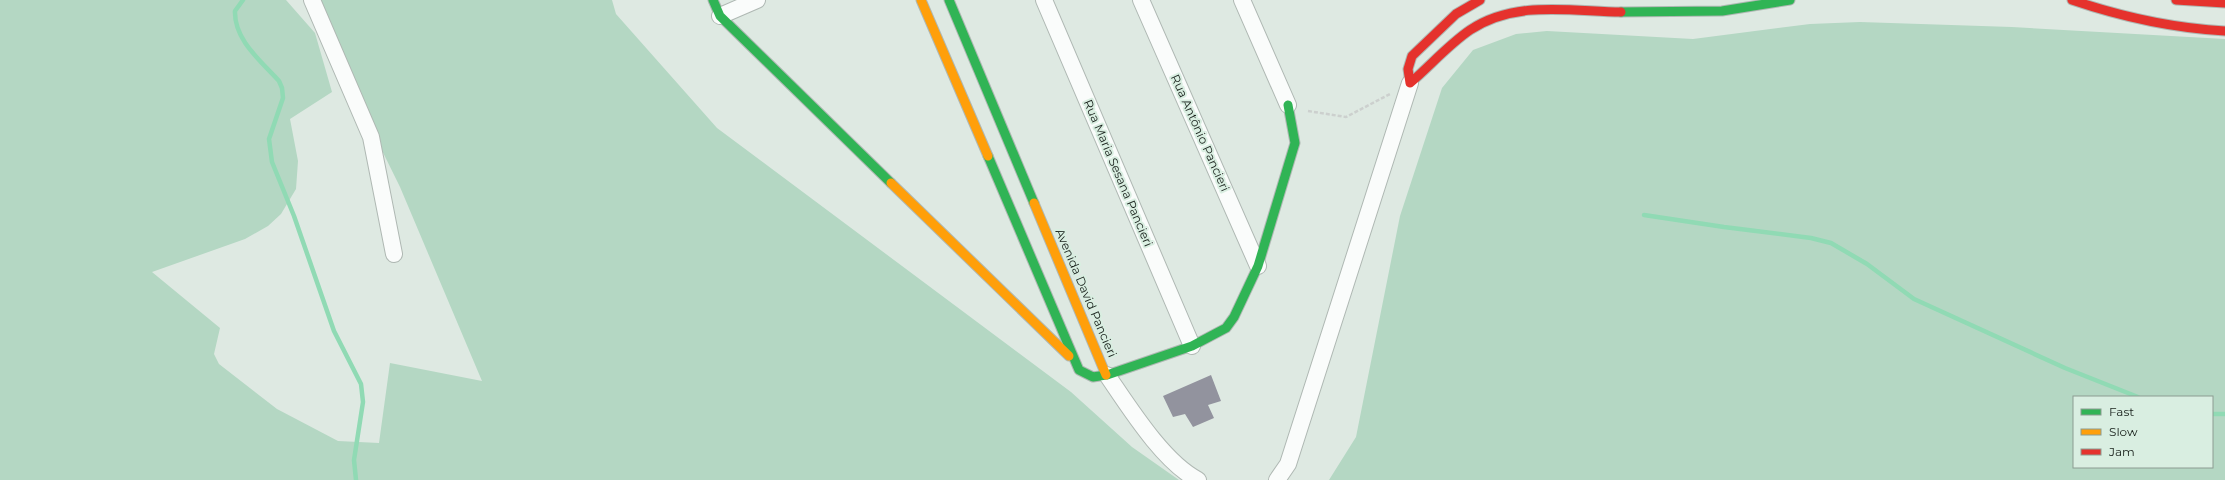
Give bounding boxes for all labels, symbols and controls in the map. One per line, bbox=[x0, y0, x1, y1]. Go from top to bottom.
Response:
street label: Rua Antônio Pancieri bbox=[1168, 72, 1233, 194]
street label: Rua Maria Sesana Pancieri bbox=[1081, 97, 1156, 249]
street label: Avenida David Pancieri bbox=[1053, 226, 1120, 359]
legend bbox=[2073, 396, 2213, 468]
text: Fast bbox=[2109, 404, 2134, 419]
text: Slow bbox=[2109, 424, 2138, 439]
text: Jam bbox=[2108, 444, 2135, 459]

